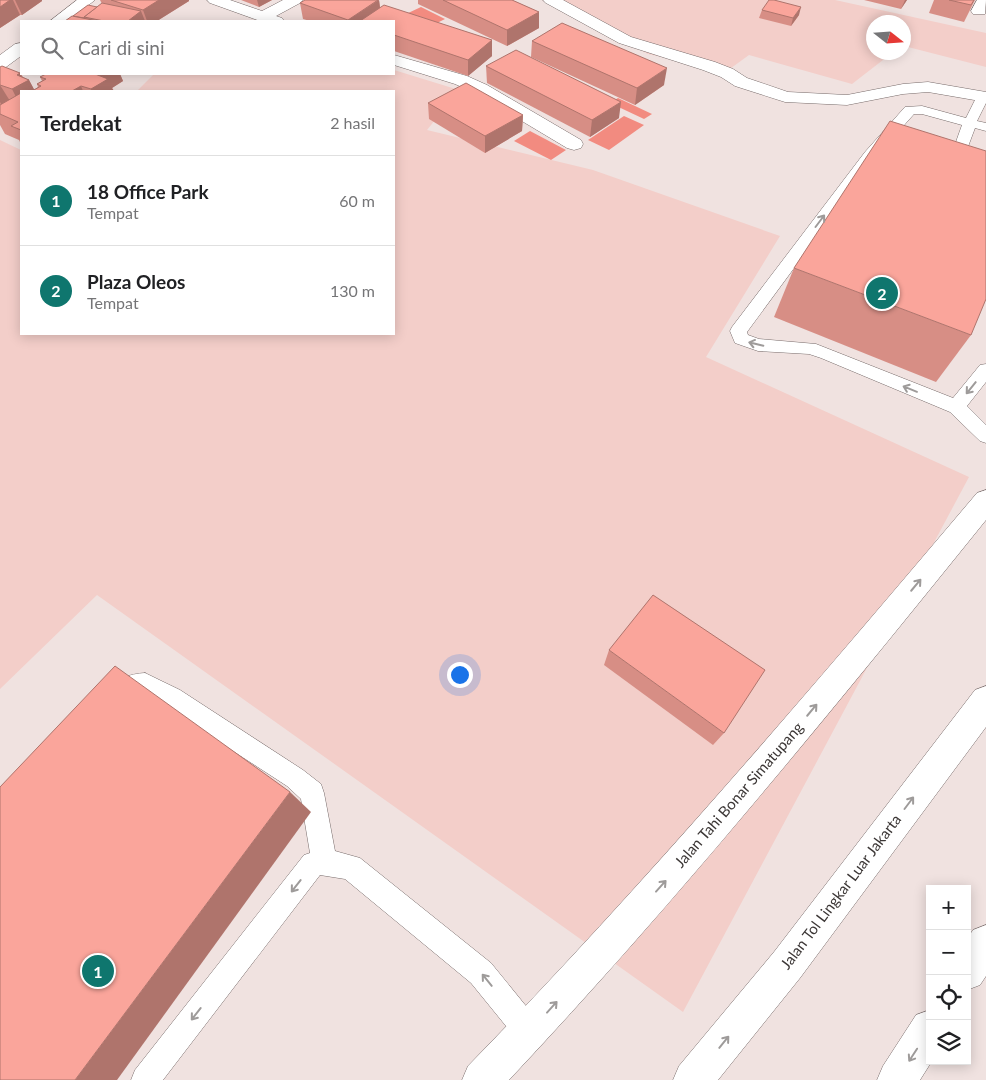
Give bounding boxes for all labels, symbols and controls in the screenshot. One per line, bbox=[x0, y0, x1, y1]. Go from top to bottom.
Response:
north arrow bbox=[866, 15, 911, 60]
search box bbox=[20, 20, 395, 75]
icon: search bbox=[38, 34, 66, 62]
text: Cari di sini bbox=[78, 36, 165, 59]
text: Terdekat bbox=[40, 110, 122, 135]
text: 2 hasil bbox=[330, 113, 375, 132]
text: 18 Office Park bbox=[87, 180, 209, 203]
text: 1 bbox=[51, 191, 61, 210]
text: 60 m bbox=[339, 191, 375, 210]
text: Tempat bbox=[87, 203, 139, 222]
one-way arrow bbox=[815, 214, 825, 228]
text: Plaza Oleos bbox=[87, 270, 185, 293]
pin: 2 bbox=[866, 274, 898, 312]
text: 2 bbox=[51, 281, 61, 300]
text: 130 m bbox=[330, 281, 375, 300]
text: Tempat bbox=[87, 293, 139, 312]
one-way arrow bbox=[748, 339, 764, 348]
one-way arrow bbox=[965, 381, 976, 394]
one-way arrow bbox=[903, 383, 918, 393]
one-way arrow bbox=[911, 579, 922, 592]
your location bbox=[447, 662, 473, 688]
one-way arrow bbox=[806, 704, 817, 717]
street label: Jalan Tahi Bonar Simatupang bbox=[670, 718, 806, 871]
one-way arrow bbox=[904, 796, 914, 810]
street label: Jalan Tol Lingkar Luar Jakarta bbox=[776, 810, 904, 972]
one-way arrow bbox=[291, 879, 301, 893]
one-way arrow bbox=[655, 880, 666, 893]
map controls bbox=[926, 885, 971, 1065]
button: + bbox=[926, 885, 971, 930]
button: − bbox=[926, 930, 971, 975]
pin: 1 bbox=[82, 952, 114, 990]
one-way arrow bbox=[482, 974, 493, 987]
button: locate bbox=[926, 975, 971, 1020]
one-way arrow bbox=[546, 1000, 557, 1013]
one-way arrow bbox=[191, 1007, 201, 1021]
button: layers bbox=[926, 1020, 971, 1065]
one-way arrow bbox=[718, 1036, 729, 1049]
one-way arrow bbox=[908, 1047, 918, 1061]

